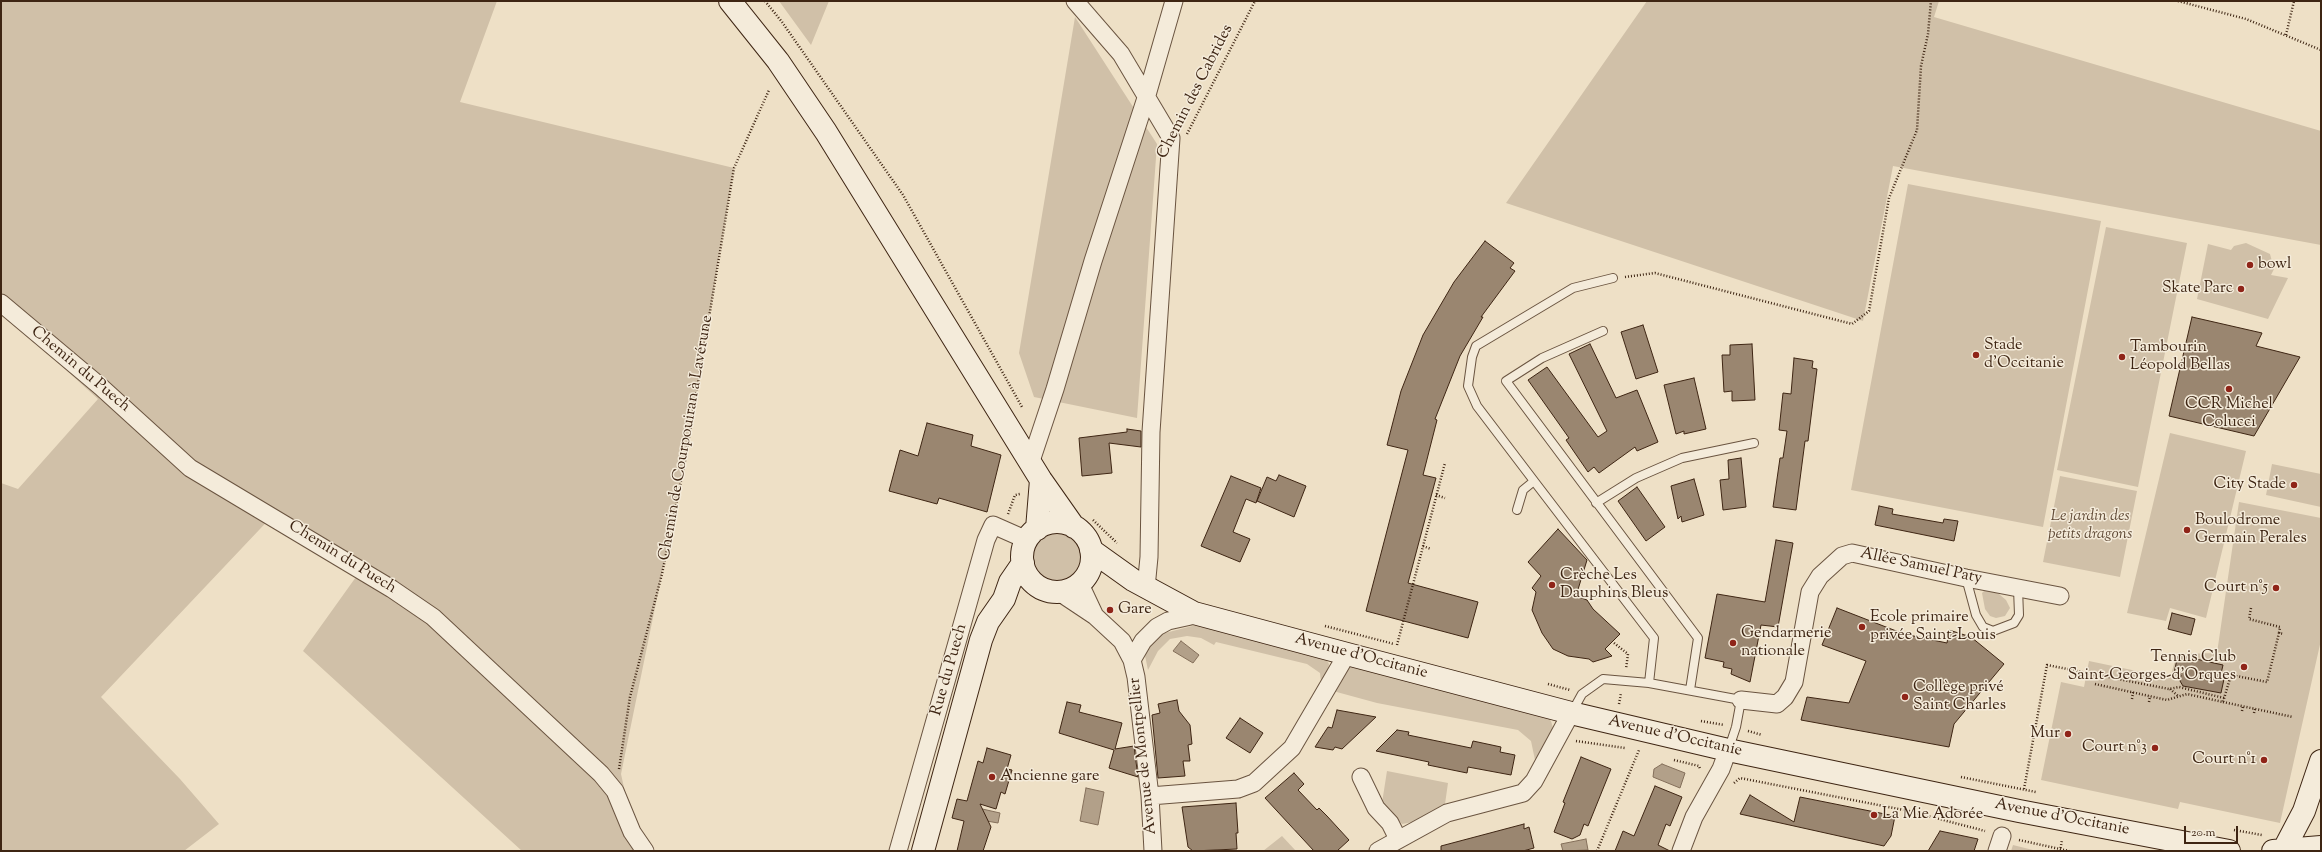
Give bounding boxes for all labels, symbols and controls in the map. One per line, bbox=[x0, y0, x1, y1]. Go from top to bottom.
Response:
street label: Chemin des Cabrides bbox=[1154, 22, 1238, 162]
place label: bowl bbox=[2258, 255, 2291, 275]
marker: bowl bbox=[2245, 260, 2255, 270]
place label: Skate Parc bbox=[2162, 279, 2233, 299]
marker: Skate Parc bbox=[2236, 284, 2246, 294]
street label: Chemin de Courpouiran à Lavérune bbox=[656, 314, 718, 562]
street label: Chemin du Puech bbox=[26, 323, 134, 417]
place label: Stade d'Occitanie bbox=[1984, 336, 2064, 374]
place label: Tambourin Léopold Bellas bbox=[2130, 338, 2230, 376]
marker: Stade d'Occitanie bbox=[1971, 350, 1981, 360]
marker: Tambourin Léopold Bellas bbox=[2117, 352, 2127, 362]
marker: CCR Michel Colucci bbox=[2224, 384, 2234, 394]
place label: CCR Michel Colucci bbox=[2185, 395, 2273, 433]
place label: City Stade bbox=[2214, 475, 2286, 495]
marker: City Stade bbox=[2289, 480, 2299, 490]
park label: Le jardin des petits dragons bbox=[2048, 507, 2132, 545]
place label: Boulodrome Germain Perales bbox=[2195, 511, 2307, 549]
street label: Chemin du Puech bbox=[284, 517, 400, 599]
marker: Boulodrome Germain Perales bbox=[2182, 525, 2192, 535]
street label: Allée Samuel Paty bbox=[1858, 545, 1984, 589]
place label: Crèche Les Dauphins Bleus bbox=[1560, 566, 1668, 604]
place label: Court n°5 bbox=[2204, 578, 2268, 598]
marker: Crèche Les Dauphins Bleus bbox=[1547, 580, 1557, 590]
marker: Court n°5 bbox=[2271, 583, 2281, 593]
place label: Gare bbox=[1118, 600, 1152, 620]
marker: Gare bbox=[1105, 605, 1115, 615]
place label: Ecole primaire privée Saint-Louis bbox=[1870, 608, 1996, 646]
street label: Rue du Puech bbox=[928, 622, 972, 718]
marker: Ecole primaire privée Saint-Louis bbox=[1857, 622, 1867, 632]
place label: Gendarmerie nationale bbox=[1741, 624, 1831, 662]
street label: Avenue d'Occitanie bbox=[1292, 630, 1430, 684]
marker: Gendarmerie nationale bbox=[1728, 638, 1738, 648]
place label: Tennis Club Saint-Georges-d'Orques bbox=[2068, 648, 2236, 686]
marker: Tennis Club Saint-Georges-d'Orques bbox=[2239, 662, 2249, 672]
street label: Avenue de Montpellier bbox=[1126, 677, 1162, 835]
place label: Collège privé Saint Charles bbox=[1913, 678, 2006, 716]
marker: Collège privé Saint Charles bbox=[1900, 692, 1910, 702]
street label: Avenue d'Occitanie bbox=[1606, 712, 1744, 762]
place label: Mur bbox=[2030, 724, 2060, 744]
marker: Mur bbox=[2063, 729, 2073, 739]
place label: Court n°3 bbox=[2082, 738, 2147, 758]
marker: Court n°3 bbox=[2150, 743, 2160, 753]
place label: Court n°1 bbox=[2192, 750, 2256, 770]
marker: Court n°1 bbox=[2259, 755, 2269, 765]
place label: Ancienne gare bbox=[1000, 767, 1099, 787]
marker: Ancienne gare bbox=[987, 772, 997, 782]
street label: Avenue d'Occitanie bbox=[1993, 796, 2131, 840]
place label: La Mie Adorée bbox=[1882, 805, 1983, 825]
marker: La Mie Adorée bbox=[1869, 810, 1879, 820]
scale bar bbox=[2186, 818, 2240, 844]
text: 20 m bbox=[2191, 824, 2215, 842]

